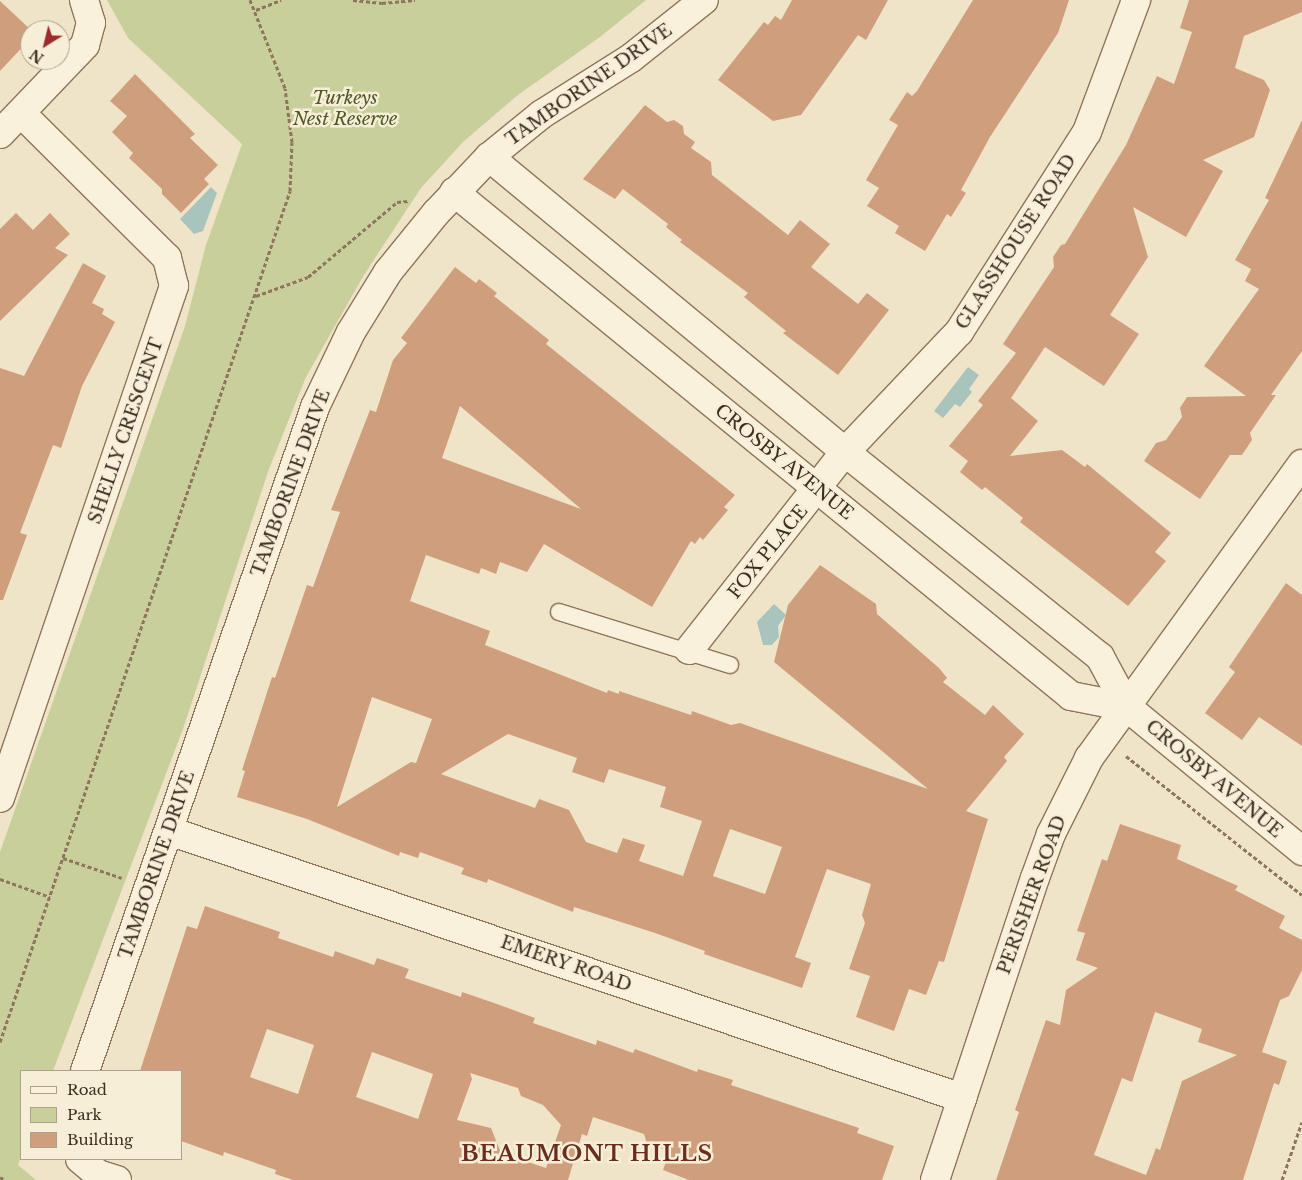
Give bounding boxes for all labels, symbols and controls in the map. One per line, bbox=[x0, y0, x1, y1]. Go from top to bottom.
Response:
street label: TAMBORINE DRIVE bbox=[502, 19, 676, 151]
north arrow bbox=[20, 20, 70, 70]
text: N bbox=[26, 45, 47, 67]
park label: Turkeys Nest Reserve bbox=[293, 88, 397, 130]
street label: GLASSHOUSE ROAD bbox=[951, 150, 1081, 334]
street label: SHELLY CRESCENT bbox=[84, 335, 168, 527]
street label: TAMBORINE DRIVE bbox=[247, 386, 335, 580]
street label: CROSBY AVENUE bbox=[710, 399, 858, 525]
street label: FOX PLACE bbox=[723, 501, 813, 603]
street label: CROSBY AVENUE bbox=[1141, 715, 1287, 843]
street label: TAMBORINE DRIVE bbox=[115, 768, 199, 962]
street label: PERISHER ROAD bbox=[993, 812, 1071, 978]
street label: EMERY ROAD bbox=[497, 931, 635, 997]
legend bbox=[20, 1070, 182, 1160]
text: Road bbox=[67, 1080, 107, 1099]
text: Park bbox=[67, 1105, 102, 1124]
text: Building bbox=[67, 1130, 133, 1149]
district label: BEAUMONT HILLS bbox=[459, 1141, 715, 1167]

